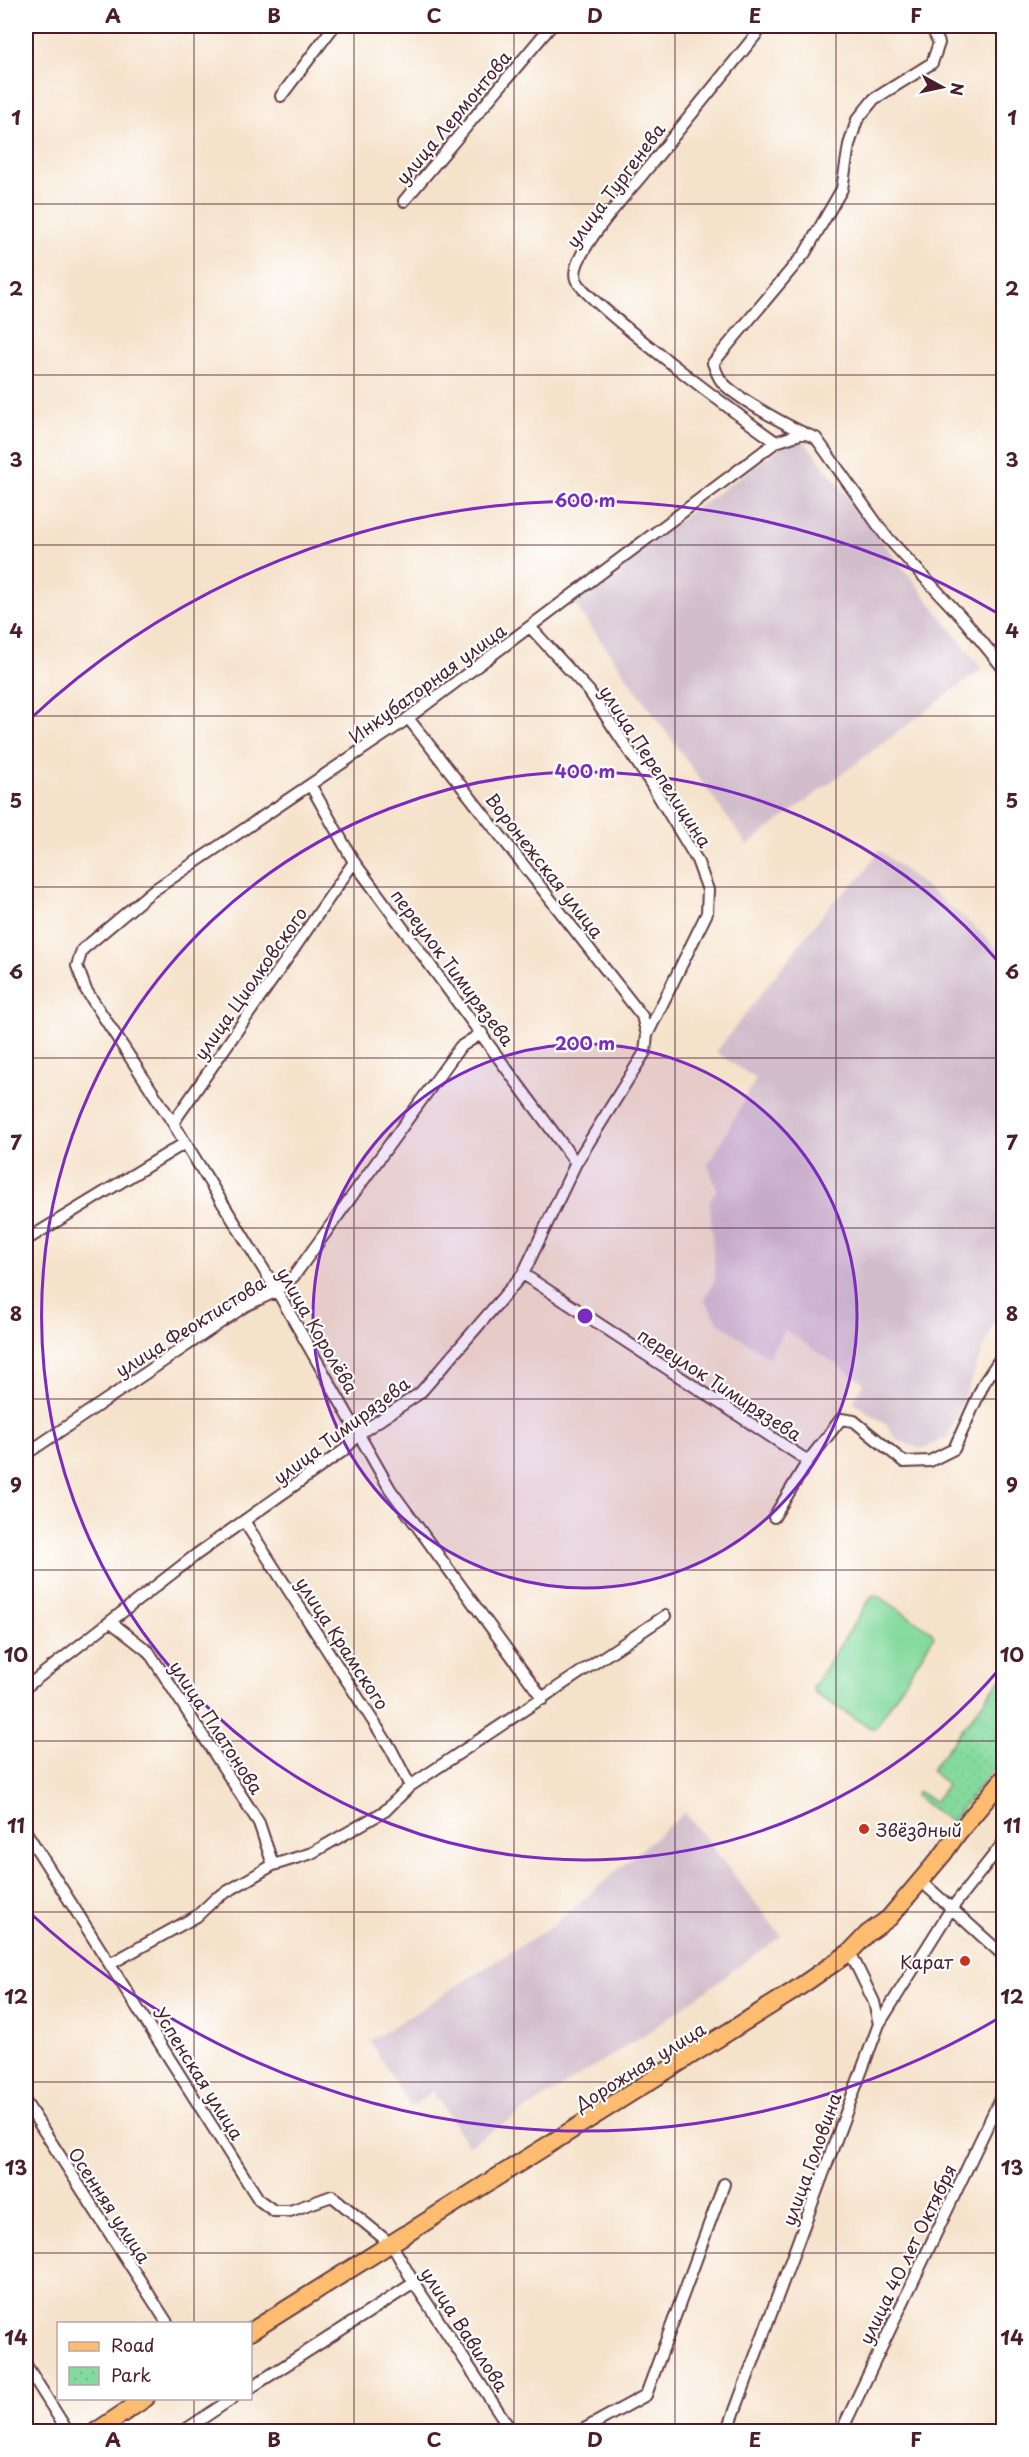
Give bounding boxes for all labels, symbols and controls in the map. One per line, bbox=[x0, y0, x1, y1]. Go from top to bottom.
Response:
text: A bbox=[105, 0, 121, 30]
text: B bbox=[267, 0, 281, 30]
text: C bbox=[426, 0, 442, 30]
text: D bbox=[587, 0, 603, 30]
text: E bbox=[749, 0, 761, 30]
text: F bbox=[910, 0, 922, 30]
street label: улица Лермонтова bbox=[389, 44, 518, 190]
north arrow bbox=[912, 57, 972, 117]
text: N bbox=[945, 81, 971, 97]
text: 1 bbox=[11, 102, 21, 132]
text: 1 bbox=[1007, 102, 1017, 132]
street label: улица Тургенева bbox=[559, 116, 671, 253]
text: 2 bbox=[9, 273, 23, 303]
text: 2 bbox=[1005, 273, 1019, 303]
text: 3 bbox=[9, 444, 23, 474]
text: 3 bbox=[1005, 444, 1019, 474]
text: 600 m bbox=[554, 486, 616, 513]
text: 4 bbox=[9, 615, 23, 645]
text: 4 bbox=[1005, 615, 1019, 645]
street label: Инкубаторная улица bbox=[343, 616, 512, 749]
street label: улица Перепелицина bbox=[593, 680, 719, 853]
text: 400 m bbox=[555, 757, 615, 784]
text: 5 bbox=[10, 785, 22, 815]
text: 5 bbox=[1006, 785, 1018, 815]
street label: Воронежская улица bbox=[479, 786, 611, 944]
street label: переулок Тимирязева bbox=[385, 883, 522, 1052]
street label: улица Циолковского bbox=[187, 901, 313, 1065]
text: 6 bbox=[9, 956, 23, 986]
text: 6 bbox=[1005, 956, 1019, 986]
text: 200 m bbox=[555, 1029, 615, 1056]
text: 7 bbox=[10, 1127, 22, 1157]
text: 7 bbox=[1006, 1127, 1018, 1157]
street label: улица Королёва bbox=[271, 1262, 366, 1399]
street label: улица Феоктистова bbox=[110, 1268, 271, 1383]
text: 8 bbox=[10, 1298, 22, 1328]
text: 8 bbox=[1006, 1298, 1018, 1328]
centre of rings bbox=[575, 1306, 595, 1326]
street label: переулок Тимирязева bbox=[633, 1321, 808, 1448]
street label: улица Тимирязева bbox=[267, 1369, 416, 1490]
text: 9 bbox=[10, 1469, 22, 1499]
text: 9 bbox=[1006, 1469, 1018, 1499]
street label: улица Крамского bbox=[290, 1571, 396, 1715]
text: 10 bbox=[4, 1639, 28, 1669]
text: 10 bbox=[1000, 1639, 1024, 1669]
street label: улица Платонова bbox=[164, 1655, 271, 1800]
text: 11 bbox=[7, 1810, 25, 1840]
text: 11 bbox=[1003, 1810, 1021, 1840]
place label: Звёздный bbox=[876, 1816, 962, 1843]
marker: Звёздный bbox=[857, 1822, 871, 1836]
place label: Карат bbox=[900, 1948, 954, 1975]
marker: Карат bbox=[958, 1954, 972, 1968]
text: 12 bbox=[4, 1981, 28, 2011]
text: 12 bbox=[1000, 1981, 1024, 2011]
street label: Успенская улица bbox=[147, 2001, 251, 2145]
street label: Дорожная улица bbox=[569, 2015, 711, 2118]
street label: улица Головина bbox=[774, 2088, 848, 2229]
street label: Осенняя улица bbox=[62, 2142, 158, 2269]
text: 13 bbox=[5, 2152, 27, 2182]
text: 13 bbox=[1001, 2152, 1023, 2182]
street label: улица 40 лет Октября bbox=[852, 2159, 962, 2349]
street label: улица Вавилова bbox=[414, 2261, 516, 2397]
text: 14 bbox=[4, 2322, 28, 2352]
legend bbox=[57, 2322, 252, 2400]
text: 14 bbox=[1000, 2322, 1024, 2352]
text: Road bbox=[111, 2331, 155, 2358]
text: Park bbox=[111, 2361, 151, 2388]
text: A bbox=[105, 2424, 121, 2454]
text: B bbox=[267, 2424, 281, 2454]
text: C bbox=[426, 2424, 442, 2454]
text: D bbox=[587, 2424, 603, 2454]
text: E bbox=[749, 2424, 761, 2454]
text: F bbox=[910, 2424, 922, 2454]

